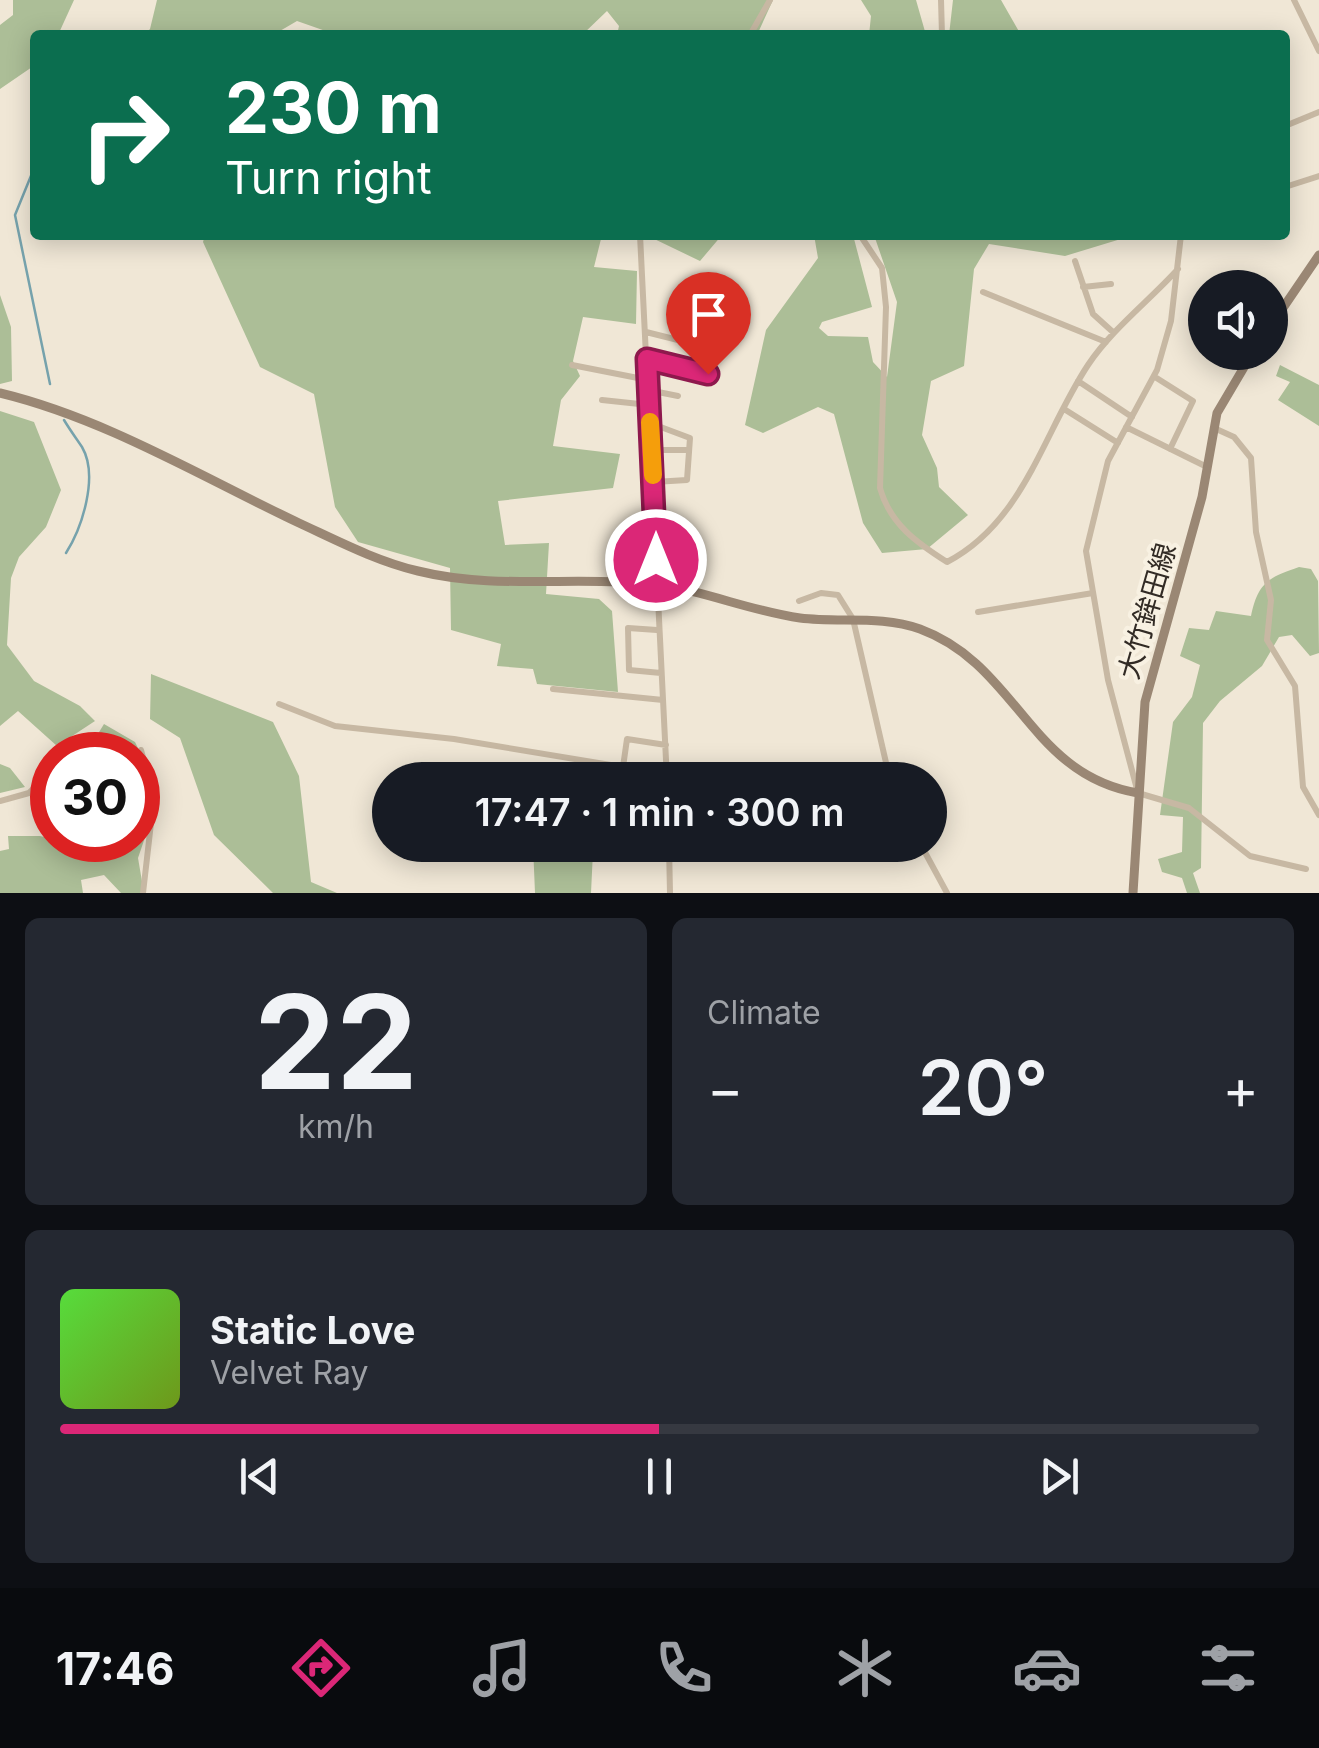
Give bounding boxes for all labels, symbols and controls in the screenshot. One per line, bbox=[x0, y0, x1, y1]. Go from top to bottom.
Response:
text: 230 m bbox=[225, 65, 442, 150]
icon: right bbox=[60, 70, 190, 200]
text: Turn right bbox=[225, 150, 432, 205]
map controls bbox=[1188, 270, 1288, 370]
button: sound bbox=[1188, 270, 1288, 370]
pin bbox=[666, 272, 751, 375]
icon: arrive bbox=[681, 287, 736, 342]
position arrow bbox=[604, 508, 708, 612]
street label: 大竹鉾田線 bbox=[1111, 539, 1183, 683]
speed limit sign: 30 bbox=[30, 732, 160, 862]
text: 17:47 · 1 min · 300 m bbox=[475, 789, 844, 835]
text: 22 bbox=[254, 963, 418, 1120]
text: Climate bbox=[707, 993, 821, 1032]
text: 20° bbox=[918, 1042, 1048, 1133]
text: − bbox=[707, 1056, 743, 1122]
text: + bbox=[1223, 1056, 1259, 1122]
text: km/h bbox=[298, 1107, 374, 1146]
text: Static Love bbox=[210, 1307, 415, 1353]
text: Velvet Ray bbox=[210, 1353, 368, 1392]
icon: previous bbox=[232, 1449, 287, 1504]
icon: pause bbox=[632, 1449, 687, 1504]
icon: next bbox=[1032, 1449, 1087, 1504]
icon: directions bbox=[286, 1633, 356, 1703]
icon: music bbox=[467, 1633, 537, 1703]
icon: phone bbox=[649, 1633, 719, 1703]
icon: climate bbox=[830, 1633, 900, 1703]
icon: car bbox=[1012, 1633, 1082, 1703]
icon: filters bbox=[1193, 1633, 1263, 1703]
text: 17:46 bbox=[56, 1641, 174, 1696]

